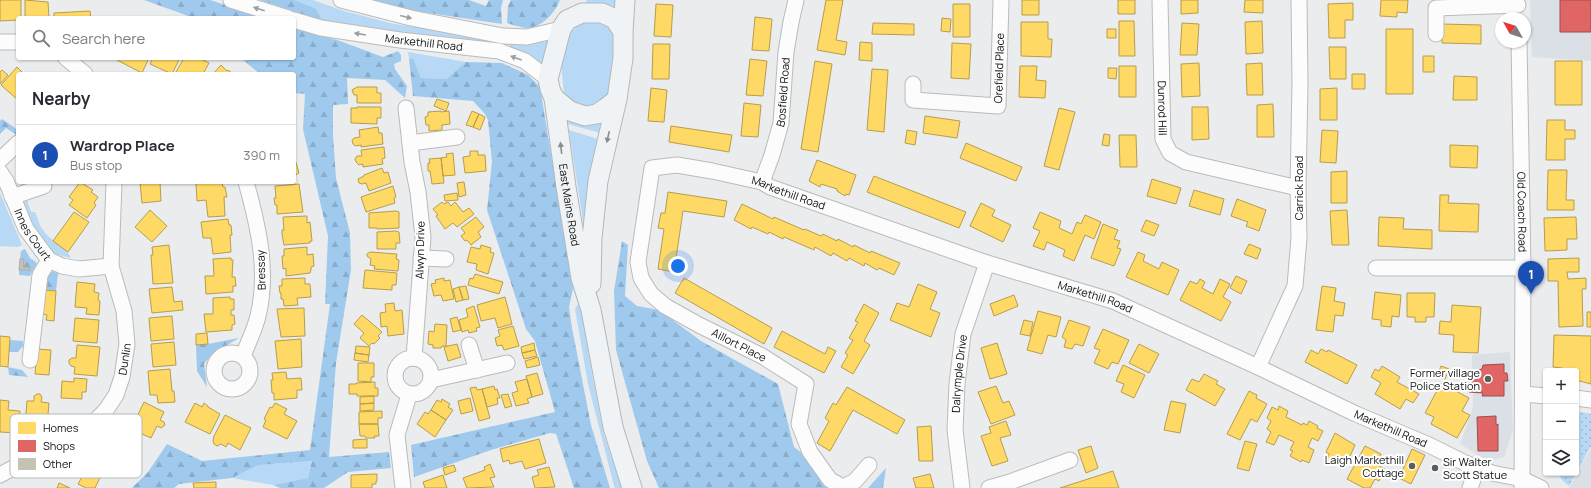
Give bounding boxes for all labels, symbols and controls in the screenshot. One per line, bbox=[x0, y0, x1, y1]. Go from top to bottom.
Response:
one-way arrow bbox=[253, 6, 265, 12]
north arrow bbox=[1495, 12, 1531, 48]
one-way arrow bbox=[400, 14, 412, 20]
search box bbox=[16, 16, 296, 60]
icon: search bbox=[30, 27, 52, 49]
text: Search here bbox=[62, 28, 145, 49]
street label: Markethill Road bbox=[384, 30, 464, 54]
one-way arrow bbox=[354, 31, 366, 37]
street label: Orefield Place bbox=[990, 32, 1007, 104]
one-way arrow bbox=[510, 54, 522, 60]
street label: Bosfield Road bbox=[772, 57, 793, 129]
street label: Dunrod Hill bbox=[1155, 80, 1171, 136]
text: Nearby bbox=[32, 87, 90, 110]
one-way arrow bbox=[605, 130, 611, 143]
text: Wardrop Place bbox=[70, 135, 175, 156]
one-way arrow bbox=[558, 142, 564, 154]
text: 1 bbox=[42, 146, 48, 164]
text: 390 m bbox=[243, 146, 280, 164]
text: Bus stop bbox=[70, 156, 122, 174]
street label: Carrick Road bbox=[1291, 156, 1306, 220]
street label: East Mains Road bbox=[556, 163, 584, 247]
street label: Old Coach Road bbox=[1514, 171, 1531, 252]
street label: Markethill Road bbox=[750, 172, 828, 213]
street label: Innes Court bbox=[11, 206, 55, 264]
street label: Alwyn Drive bbox=[411, 220, 428, 279]
street label: Bressay bbox=[252, 249, 269, 290]
your location bbox=[668, 256, 688, 276]
pin: 1 bbox=[1518, 261, 1544, 294]
street label: Markethill Road bbox=[1056, 277, 1135, 316]
street label: Aillort Place bbox=[709, 324, 770, 365]
street label: Dalrymple Drive bbox=[948, 333, 970, 413]
street label: Dunlin bbox=[114, 342, 134, 376]
place label: Former village Police Station bbox=[1410, 365, 1481, 393]
map controls bbox=[1543, 368, 1579, 476]
button: + bbox=[1543, 368, 1579, 404]
marker: Former village Police Station bbox=[1483, 374, 1493, 384]
button: − bbox=[1543, 404, 1579, 440]
street label: Markethill Road bbox=[1352, 406, 1430, 450]
legend bbox=[10, 414, 142, 478]
text: Homes bbox=[43, 420, 79, 435]
text: Shops bbox=[43, 438, 75, 453]
button: layers bbox=[1543, 440, 1579, 476]
place label: Laigh Markethill Cottage bbox=[1325, 452, 1405, 480]
place label: Sir Walter Scott Statue bbox=[1443, 454, 1508, 482]
text: Other bbox=[43, 456, 72, 471]
marker: Laigh Markethill Cottage bbox=[1407, 461, 1417, 471]
marker: Sir Walter Scott Statue bbox=[1430, 463, 1440, 473]

